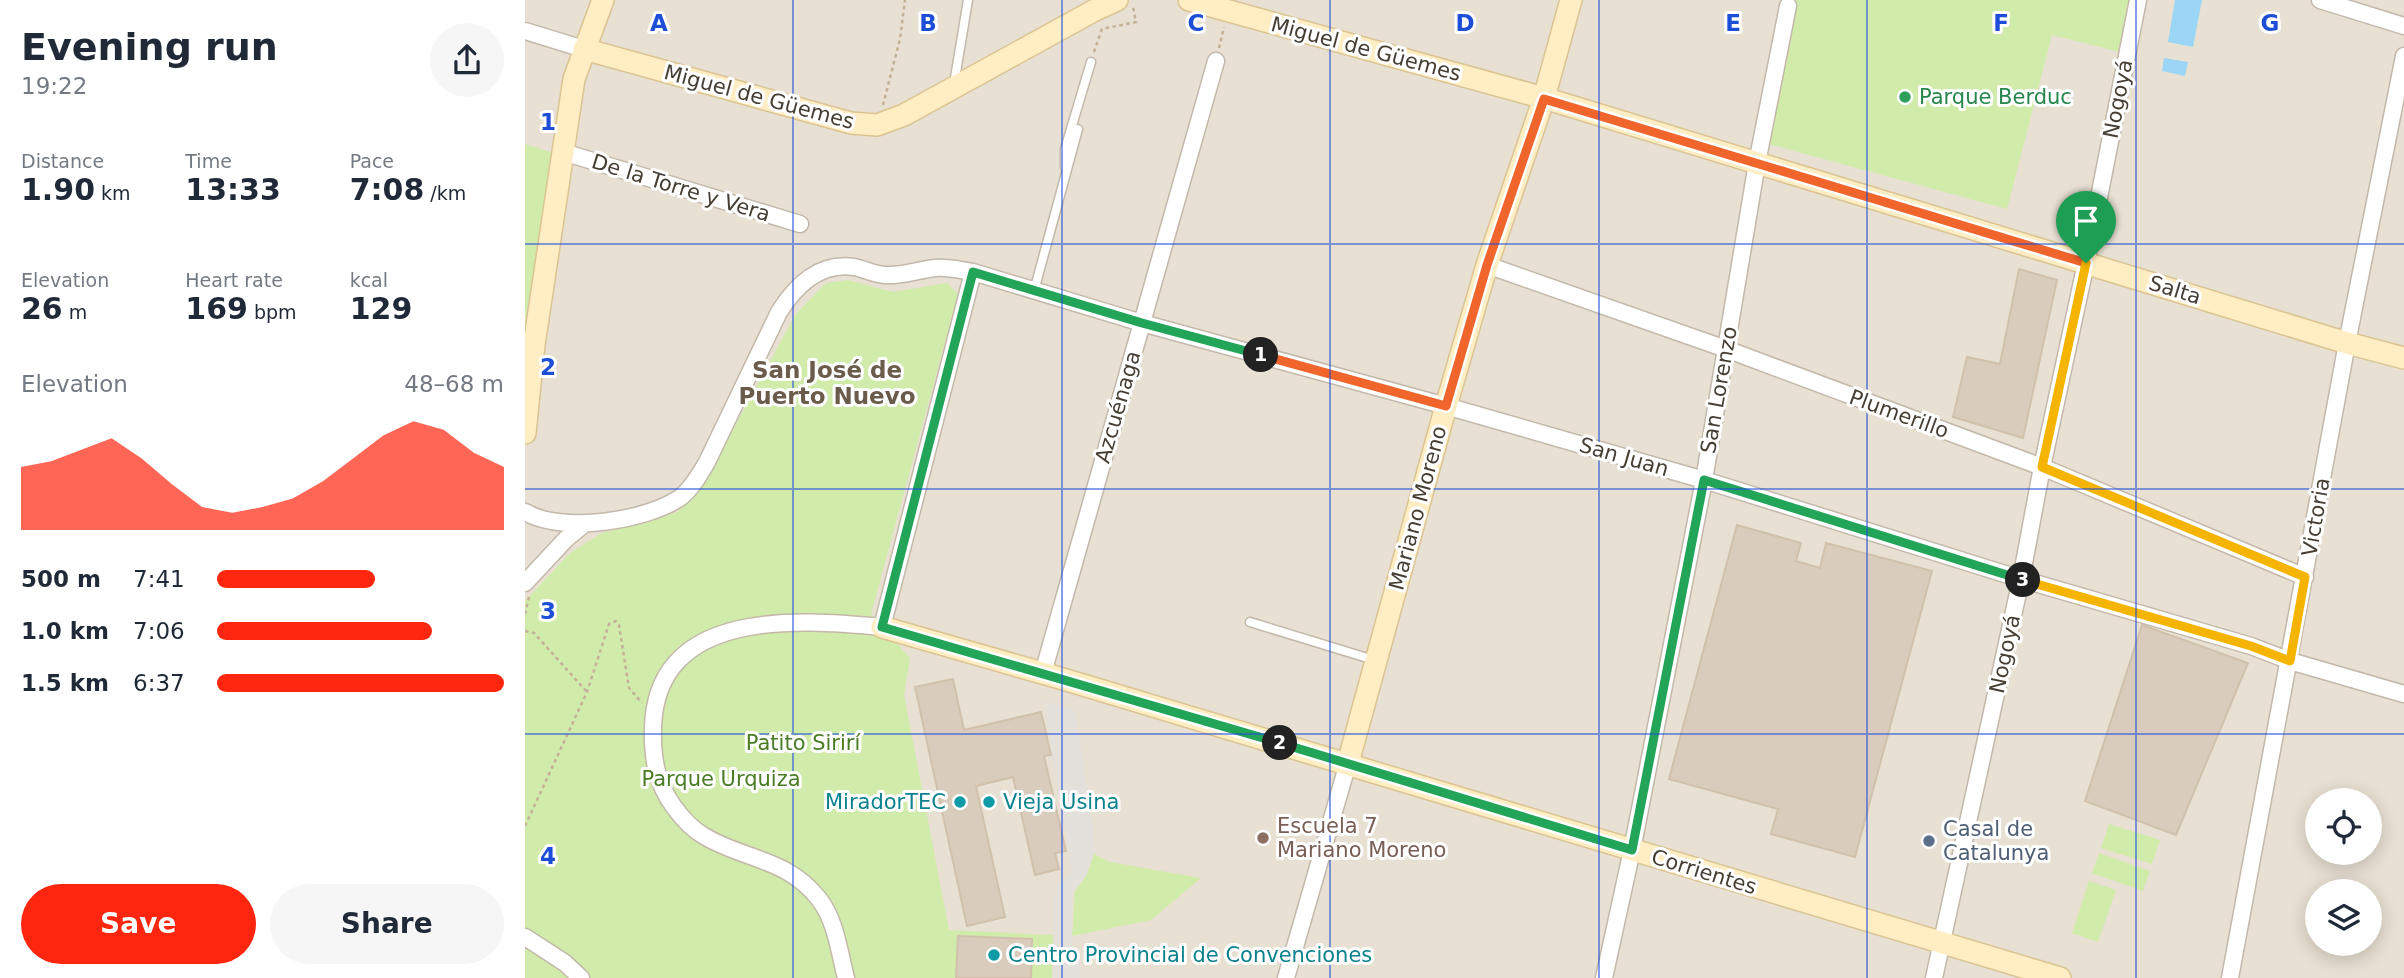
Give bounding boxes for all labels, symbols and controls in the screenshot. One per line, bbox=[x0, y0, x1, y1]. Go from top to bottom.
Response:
text: A bbox=[650, 10, 668, 36]
text: B bbox=[919, 10, 937, 36]
text: C bbox=[1188, 10, 1204, 36]
text: D bbox=[1455, 10, 1475, 36]
text: E bbox=[1725, 10, 1741, 36]
text: F bbox=[1993, 10, 2009, 36]
text: G bbox=[2261, 10, 2279, 36]
street label: Miguel de Güemes bbox=[1268, 12, 1464, 86]
button: share bbox=[430, 23, 504, 97]
text: Evening run bbox=[21, 25, 278, 69]
street label: Nogoyá bbox=[2099, 57, 2137, 141]
street label: Miguel de Güemes bbox=[661, 60, 857, 134]
text: 19:22 bbox=[21, 73, 87, 99]
place label: Parque Berduc bbox=[1919, 85, 2072, 109]
marker: Parque Berduc bbox=[1897, 89, 1913, 105]
text: 1 bbox=[540, 109, 556, 135]
street label: De la Torre y Vera bbox=[589, 149, 773, 227]
text: Distance bbox=[21, 150, 104, 172]
text: Time bbox=[185, 150, 232, 172]
text: Pace bbox=[350, 150, 394, 172]
text: 1.90 bbox=[21, 172, 95, 207]
text: 13:33 bbox=[185, 172, 281, 207]
text: 7:08 bbox=[350, 172, 424, 207]
text: km bbox=[95, 182, 131, 204]
text: /km bbox=[424, 182, 466, 204]
pin bbox=[2056, 191, 2116, 263]
icon: arrive bbox=[2067, 202, 2105, 240]
text: Elevation bbox=[21, 269, 109, 291]
text: Heart rate bbox=[185, 269, 283, 291]
text: kcal bbox=[350, 269, 388, 291]
street label: Salta bbox=[2146, 271, 2204, 309]
text: 26 bbox=[21, 291, 63, 326]
text: 169 bbox=[185, 291, 248, 326]
text: 129 bbox=[350, 291, 412, 326]
text: m bbox=[63, 301, 87, 323]
text: bpm bbox=[248, 301, 297, 323]
street label: San Lorenzo bbox=[1696, 325, 1742, 455]
pin: 1 bbox=[1243, 338, 1279, 372]
text: 1 bbox=[1254, 343, 1267, 365]
street label: Azcuénaga bbox=[1091, 348, 1145, 466]
text: 2 bbox=[540, 354, 556, 380]
district label: San José de Puerto Nuevo bbox=[739, 357, 916, 409]
text: Elevation bbox=[21, 371, 128, 397]
text: 48–68 m bbox=[404, 371, 504, 397]
street label: Plumerillo bbox=[1846, 385, 1952, 443]
street label: Mariano Moreno bbox=[1384, 423, 1452, 593]
street label: San Juan bbox=[1577, 433, 1671, 481]
street label: Victoria bbox=[2297, 476, 2335, 558]
pin: 3 bbox=[2005, 562, 2041, 598]
text: 500 m bbox=[21, 566, 101, 592]
text: 7:41 bbox=[133, 566, 185, 592]
text: 3 bbox=[2016, 568, 2029, 590]
text: 3 bbox=[540, 598, 556, 624]
street label: Nogoyá bbox=[1985, 612, 2025, 696]
text: 1.0 km bbox=[21, 618, 109, 644]
text: 7:06 bbox=[133, 618, 185, 644]
text: 1.5 km bbox=[21, 670, 109, 696]
text: 6:37 bbox=[133, 670, 185, 696]
pin: 2 bbox=[1263, 726, 1297, 760]
park label: Patito Sirirí bbox=[746, 731, 861, 755]
text: 2 bbox=[1273, 731, 1286, 753]
park label: Parque Urquiza bbox=[641, 767, 801, 791]
map controls bbox=[2305, 788, 2382, 956]
button: locate bbox=[2305, 788, 2382, 865]
place label: MiradorTEC bbox=[825, 790, 946, 814]
place label: Vieja Usina bbox=[1003, 790, 1119, 814]
marker: MiradorTEC bbox=[952, 794, 968, 810]
marker: Vieja Usina bbox=[981, 794, 997, 810]
place label: Escuela 7 Mariano Moreno bbox=[1277, 814, 1446, 862]
place label: Casal de Catalunya bbox=[1943, 817, 2049, 865]
marker: Escuela 7 Mariano Moreno bbox=[1255, 830, 1271, 846]
marker: Casal de Catalunya bbox=[1921, 833, 1937, 849]
text: 4 bbox=[540, 843, 556, 869]
street label: Corrientes bbox=[1649, 845, 1759, 899]
button: layers bbox=[2305, 879, 2382, 956]
button: Save bbox=[21, 884, 256, 964]
button: Share bbox=[270, 884, 504, 964]
place label: Centro Provincial de Convenciones bbox=[1008, 943, 1372, 967]
marker: Centro Provincial de Convenciones bbox=[986, 947, 1002, 963]

